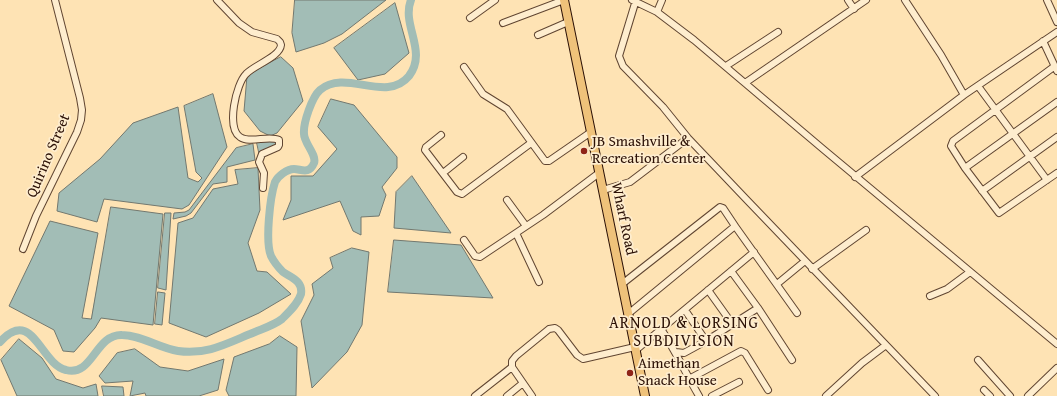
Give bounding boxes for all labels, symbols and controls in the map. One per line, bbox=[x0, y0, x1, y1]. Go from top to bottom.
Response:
street label: Quirino Street bbox=[23, 111, 75, 201]
place label: JB Smashville & Recreation Center bbox=[592, 133, 705, 168]
marker: JB Smashville & Recreation Center bbox=[579, 146, 589, 156]
street label: Wharf Road bbox=[607, 181, 639, 257]
district label: ARNOLD & LORSING SUBDIVISION bbox=[609, 314, 759, 352]
place label: Aimethan Snack House bbox=[638, 355, 717, 390]
marker: Aimethan Snack House bbox=[625, 368, 635, 378]

